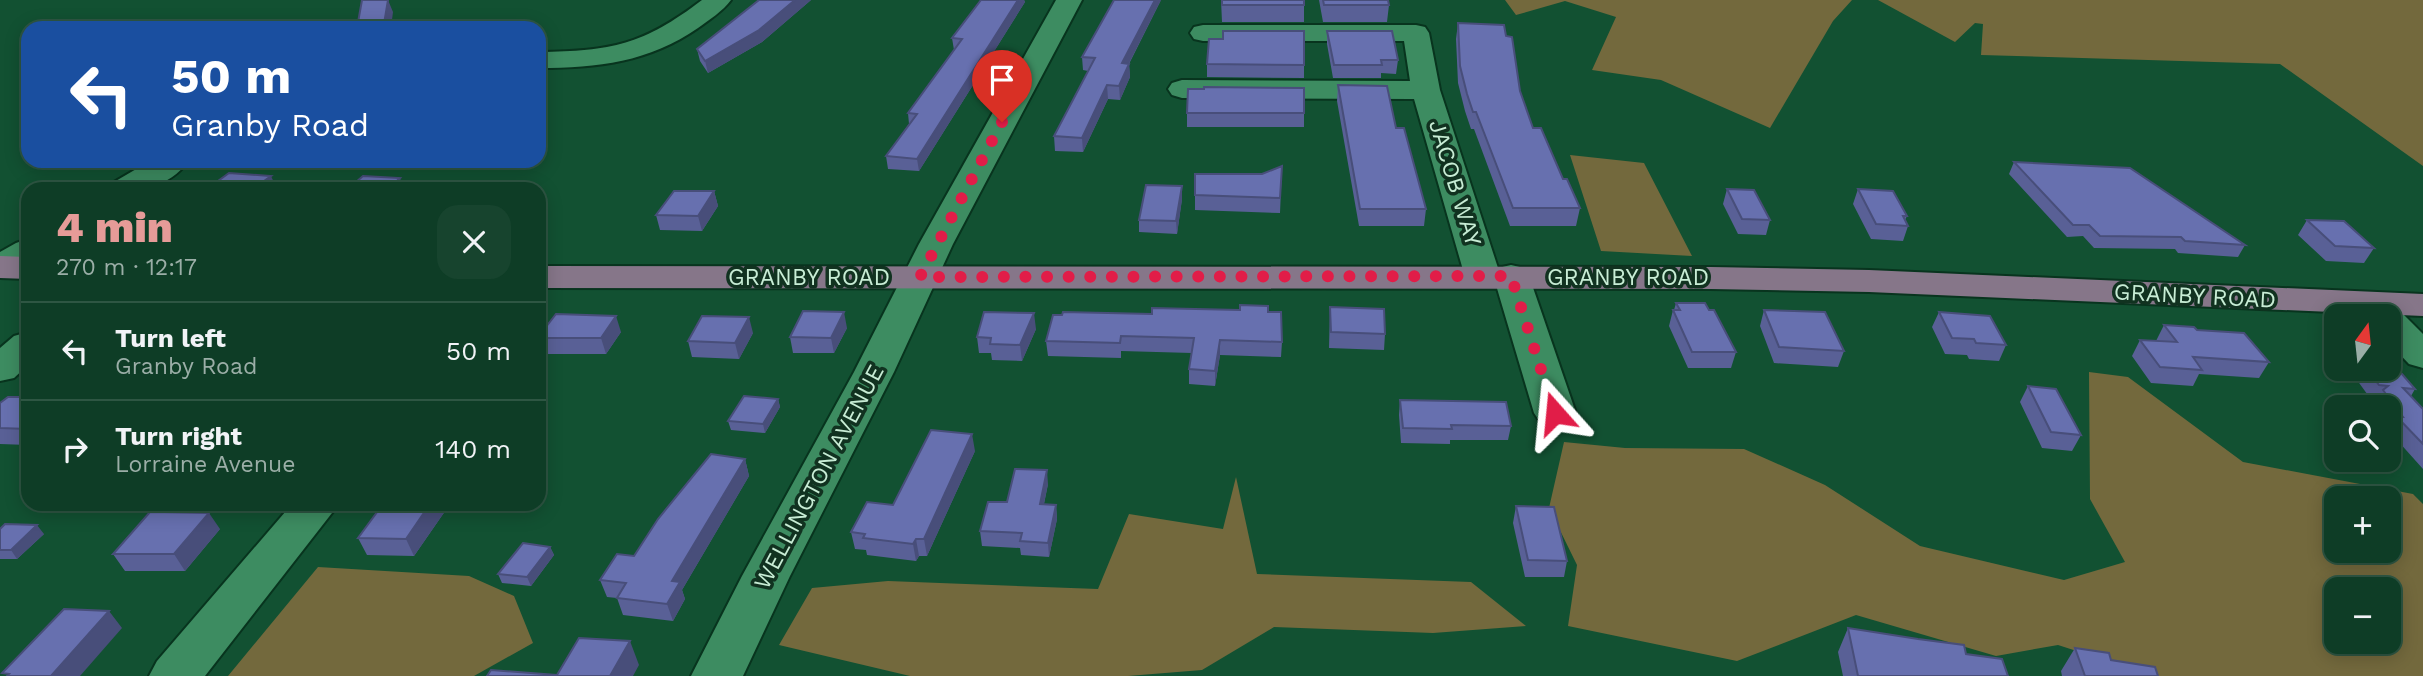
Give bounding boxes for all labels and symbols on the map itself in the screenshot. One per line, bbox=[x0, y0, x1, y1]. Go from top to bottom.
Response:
pin bbox=[972, 50, 1032, 122]
street label: JACOB WAY bbox=[1423, 117, 1487, 249]
street label: GRANBY ROAD bbox=[728, 264, 890, 291]
street label: GRANBY ROAD bbox=[1547, 264, 1709, 291]
street label: GRANBY ROAD bbox=[2113, 278, 2277, 314]
north arrow bbox=[2324, 304, 2401, 382]
street label: WELLINGTON AVENUE bbox=[748, 360, 890, 594]
position arrow bbox=[1518, 376, 1592, 450]

